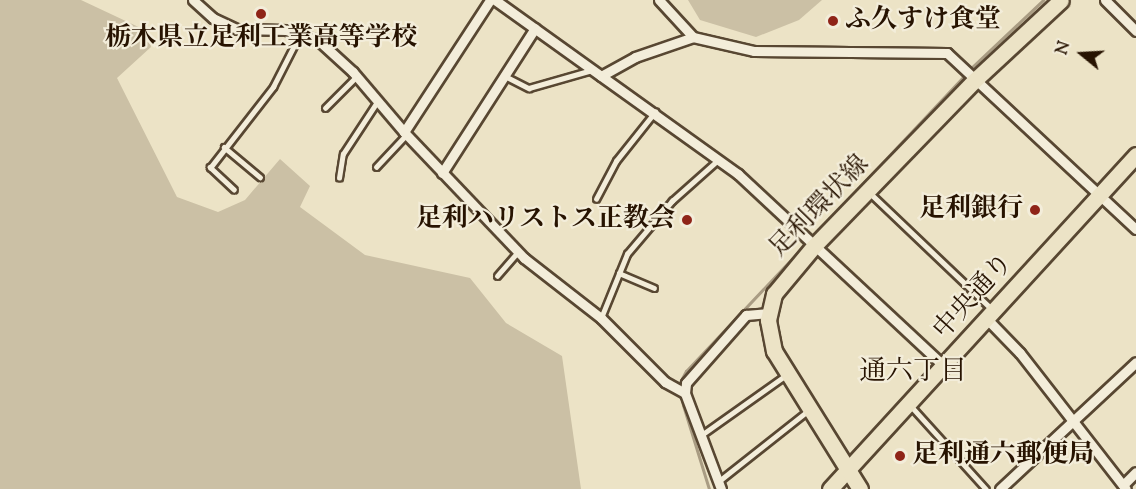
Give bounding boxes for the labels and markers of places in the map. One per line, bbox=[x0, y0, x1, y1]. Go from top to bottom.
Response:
place label: ふ久すけ食堂 bbox=[845, 5, 1001, 37]
marker: 栃木県立足利工業高等学校 bbox=[254, 7, 268, 21]
marker: ふ久すけ食堂 bbox=[826, 14, 840, 28]
place label: 栃木県立足利工業高等学校 bbox=[105, 23, 417, 55]
place label: 足利銀行 bbox=[919, 194, 1023, 226]
marker: 足利銀行 bbox=[1028, 203, 1042, 217]
place label: 足利ハリストス正教会 bbox=[415, 204, 675, 236]
marker: 足利ハリストス正教会 bbox=[680, 213, 694, 227]
place label: 足利通六郵便局 bbox=[912, 440, 1094, 472]
marker: 足利通六郵便局 bbox=[893, 449, 907, 463]

